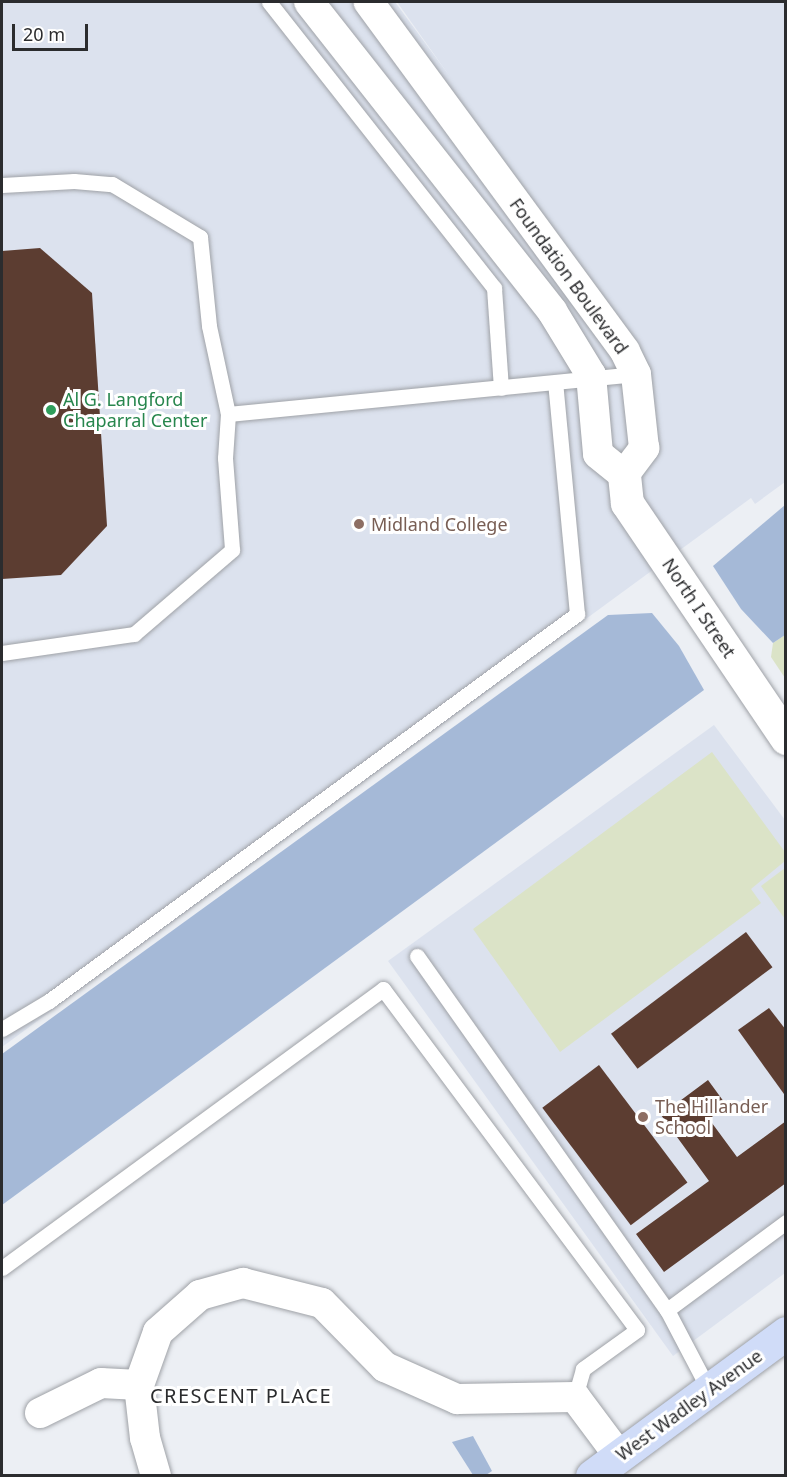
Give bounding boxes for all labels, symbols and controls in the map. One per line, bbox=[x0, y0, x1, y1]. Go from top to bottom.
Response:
scale bar bbox=[15, 12, 92, 50]
text: 20 m bbox=[23, 22, 65, 46]
street label: Foundation Boulevard bbox=[505, 194, 633, 358]
place label: Al G. Langford Chaparral Center bbox=[63, 389, 207, 432]
marker: Al G. Langford Chaparral Center bbox=[44, 403, 58, 417]
place label: Midland College bbox=[371, 513, 508, 535]
marker: Midland College bbox=[352, 517, 366, 531]
street label: North I Street bbox=[658, 554, 740, 662]
place label: The Hillander School bbox=[655, 1096, 768, 1138]
marker: The Hillander School bbox=[636, 1110, 650, 1124]
street label: West Wadley Avenue bbox=[612, 1345, 766, 1465]
district label: CRESCENT PLACE bbox=[150, 1383, 332, 1407]

